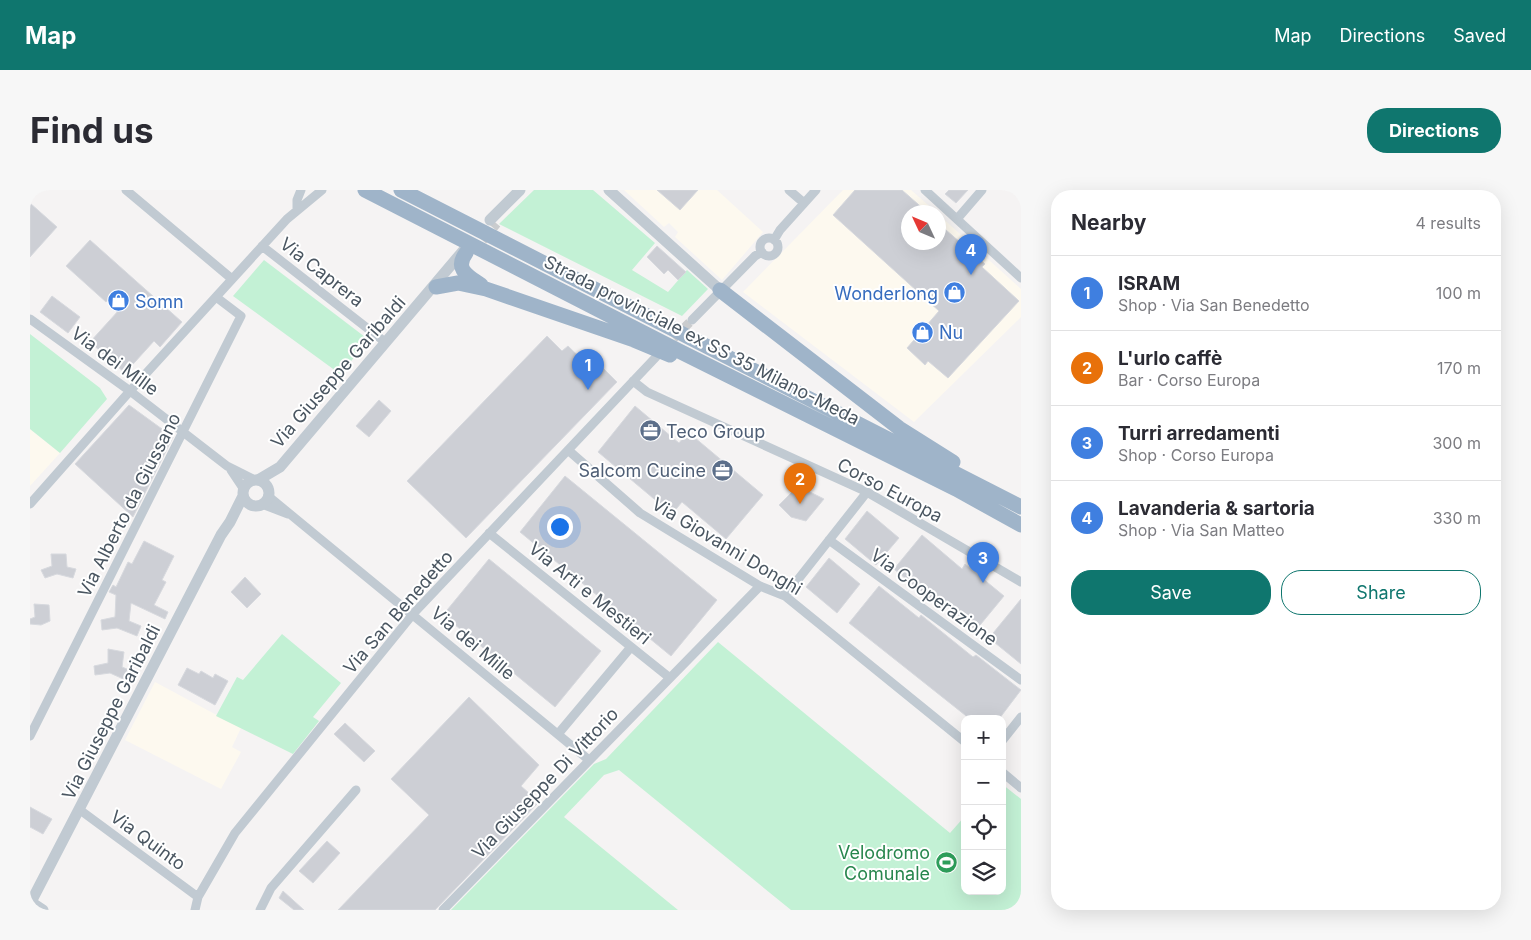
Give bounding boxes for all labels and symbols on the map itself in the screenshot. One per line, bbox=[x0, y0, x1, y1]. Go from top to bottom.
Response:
north arrow bbox=[901, 205, 946, 250]
street label: Via Caprera bbox=[276, 233, 368, 311]
pin: 4 bbox=[955, 234, 987, 275]
street label: Strada provinciale ex SS 35 Milano-Meda bbox=[541, 251, 863, 429]
shop icon: Wonderlong bbox=[942, 281, 966, 305]
place label: Wonderlong bbox=[834, 283, 938, 304]
shop icon: Somn bbox=[107, 289, 131, 313]
place label: Somn bbox=[135, 291, 184, 312]
street label: Via Giuseppe Garibaldi bbox=[266, 292, 410, 452]
shop icon: Nu bbox=[911, 320, 935, 344]
street label: Via dei Mille bbox=[67, 322, 163, 400]
place label: Nu bbox=[939, 322, 963, 343]
pin: 1 bbox=[572, 349, 604, 390]
street label: Via Alberto da Giussano bbox=[73, 409, 185, 601]
office icon: Teco Group bbox=[638, 419, 662, 443]
place label: Teco Group bbox=[666, 421, 765, 442]
street label: Corso Europa bbox=[834, 453, 946, 527]
office icon: Salcom Cucine bbox=[710, 458, 734, 482]
place label: Salcom Cucine bbox=[579, 460, 706, 481]
pin: 2 bbox=[784, 463, 816, 504]
street label: Via Giovanni Donghi bbox=[648, 493, 806, 599]
your location bbox=[547, 514, 573, 540]
street label: Via Arti e Mestieri bbox=[525, 537, 655, 649]
pin: 3 bbox=[967, 542, 999, 583]
street label: Via Cooperazione bbox=[867, 544, 1001, 650]
street label: Via San Benedetto bbox=[339, 546, 457, 678]
street label: Via dei Mille bbox=[427, 602, 519, 684]
street label: Via Giuseppe Garibaldi bbox=[58, 621, 164, 803]
street label: Via Giuseppe Di Vittorio bbox=[468, 703, 622, 863]
street label: Via Quinto bbox=[106, 806, 190, 874]
place label: Velodromo Comunale bbox=[838, 842, 930, 884]
sports icon: Velodromo Comunale bbox=[934, 850, 958, 874]

